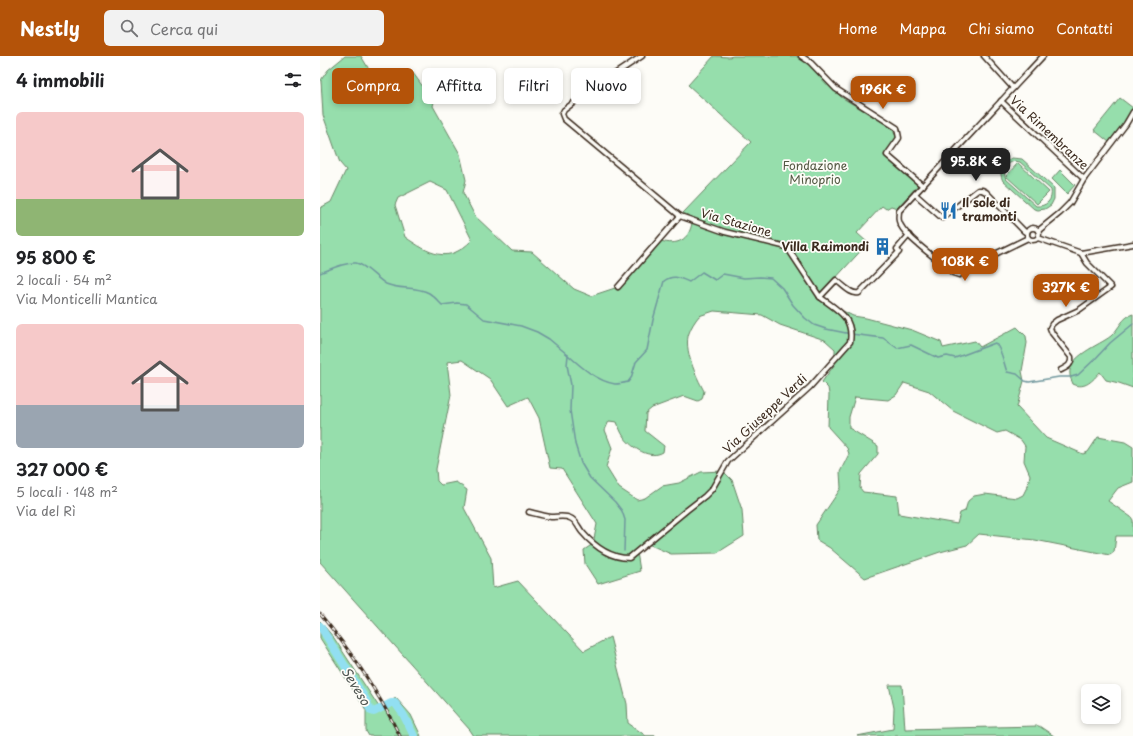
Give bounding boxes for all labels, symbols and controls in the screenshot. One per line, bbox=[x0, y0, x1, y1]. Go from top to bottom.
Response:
search box bbox=[104, 10, 384, 46]
text: Nestly bbox=[20, 14, 80, 42]
icon: search bbox=[118, 17, 140, 39]
text: Cerca qui bbox=[150, 17, 218, 40]
text: Home bbox=[839, 18, 877, 39]
text: Mappa bbox=[899, 18, 946, 39]
text: Chi siamo bbox=[968, 18, 1034, 39]
text: Contatti bbox=[1056, 18, 1113, 39]
text: 4 immobili bbox=[16, 67, 104, 93]
chip: Compra bbox=[332, 68, 414, 104]
chip: Affitta bbox=[422, 68, 496, 104]
chip: Filtri bbox=[504, 68, 563, 104]
chip: Nuovo bbox=[571, 68, 641, 104]
icon: filters bbox=[282, 69, 304, 91]
pin: 196K € bbox=[850, 76, 916, 110]
text: 196K € bbox=[860, 79, 906, 98]
street label: Via Rimembranze bbox=[1006, 91, 1093, 174]
icon: home bbox=[124, 138, 196, 210]
pin: 95.8K € bbox=[939, 148, 1013, 182]
text: 95.8K € bbox=[950, 151, 1002, 170]
park label: Fondazione Minoprio bbox=[783, 156, 848, 188]
place label: Il sole di tramonti bbox=[962, 193, 1017, 225]
restaurant icon: Il sole di tramonti bbox=[939, 200, 959, 220]
street label: Via Stazione bbox=[699, 203, 774, 241]
place label: Villa Raimondi bbox=[782, 237, 869, 255]
building icon: Villa Raimondi bbox=[872, 237, 892, 257]
text: 95 800 € bbox=[16, 244, 96, 270]
pin: 108K € bbox=[932, 248, 998, 282]
text: 108K € bbox=[941, 251, 989, 270]
text: 2 locali · 54 m² bbox=[16, 270, 112, 289]
pin: 327K € bbox=[1033, 274, 1099, 308]
text: 327K € bbox=[1042, 277, 1090, 296]
text: Via Monticelli Mantica bbox=[16, 289, 158, 308]
icon: home bbox=[124, 350, 196, 422]
street label: Via Giuseppe Verdi bbox=[718, 369, 810, 457]
text: 327 000 € bbox=[16, 456, 108, 482]
text: 5 locali · 148 m² bbox=[16, 482, 118, 501]
text: Via del Rì bbox=[16, 501, 76, 520]
water label: Seveso bbox=[338, 663, 376, 709]
map controls bbox=[1081, 684, 1121, 724]
button: layers bbox=[1081, 684, 1121, 724]

